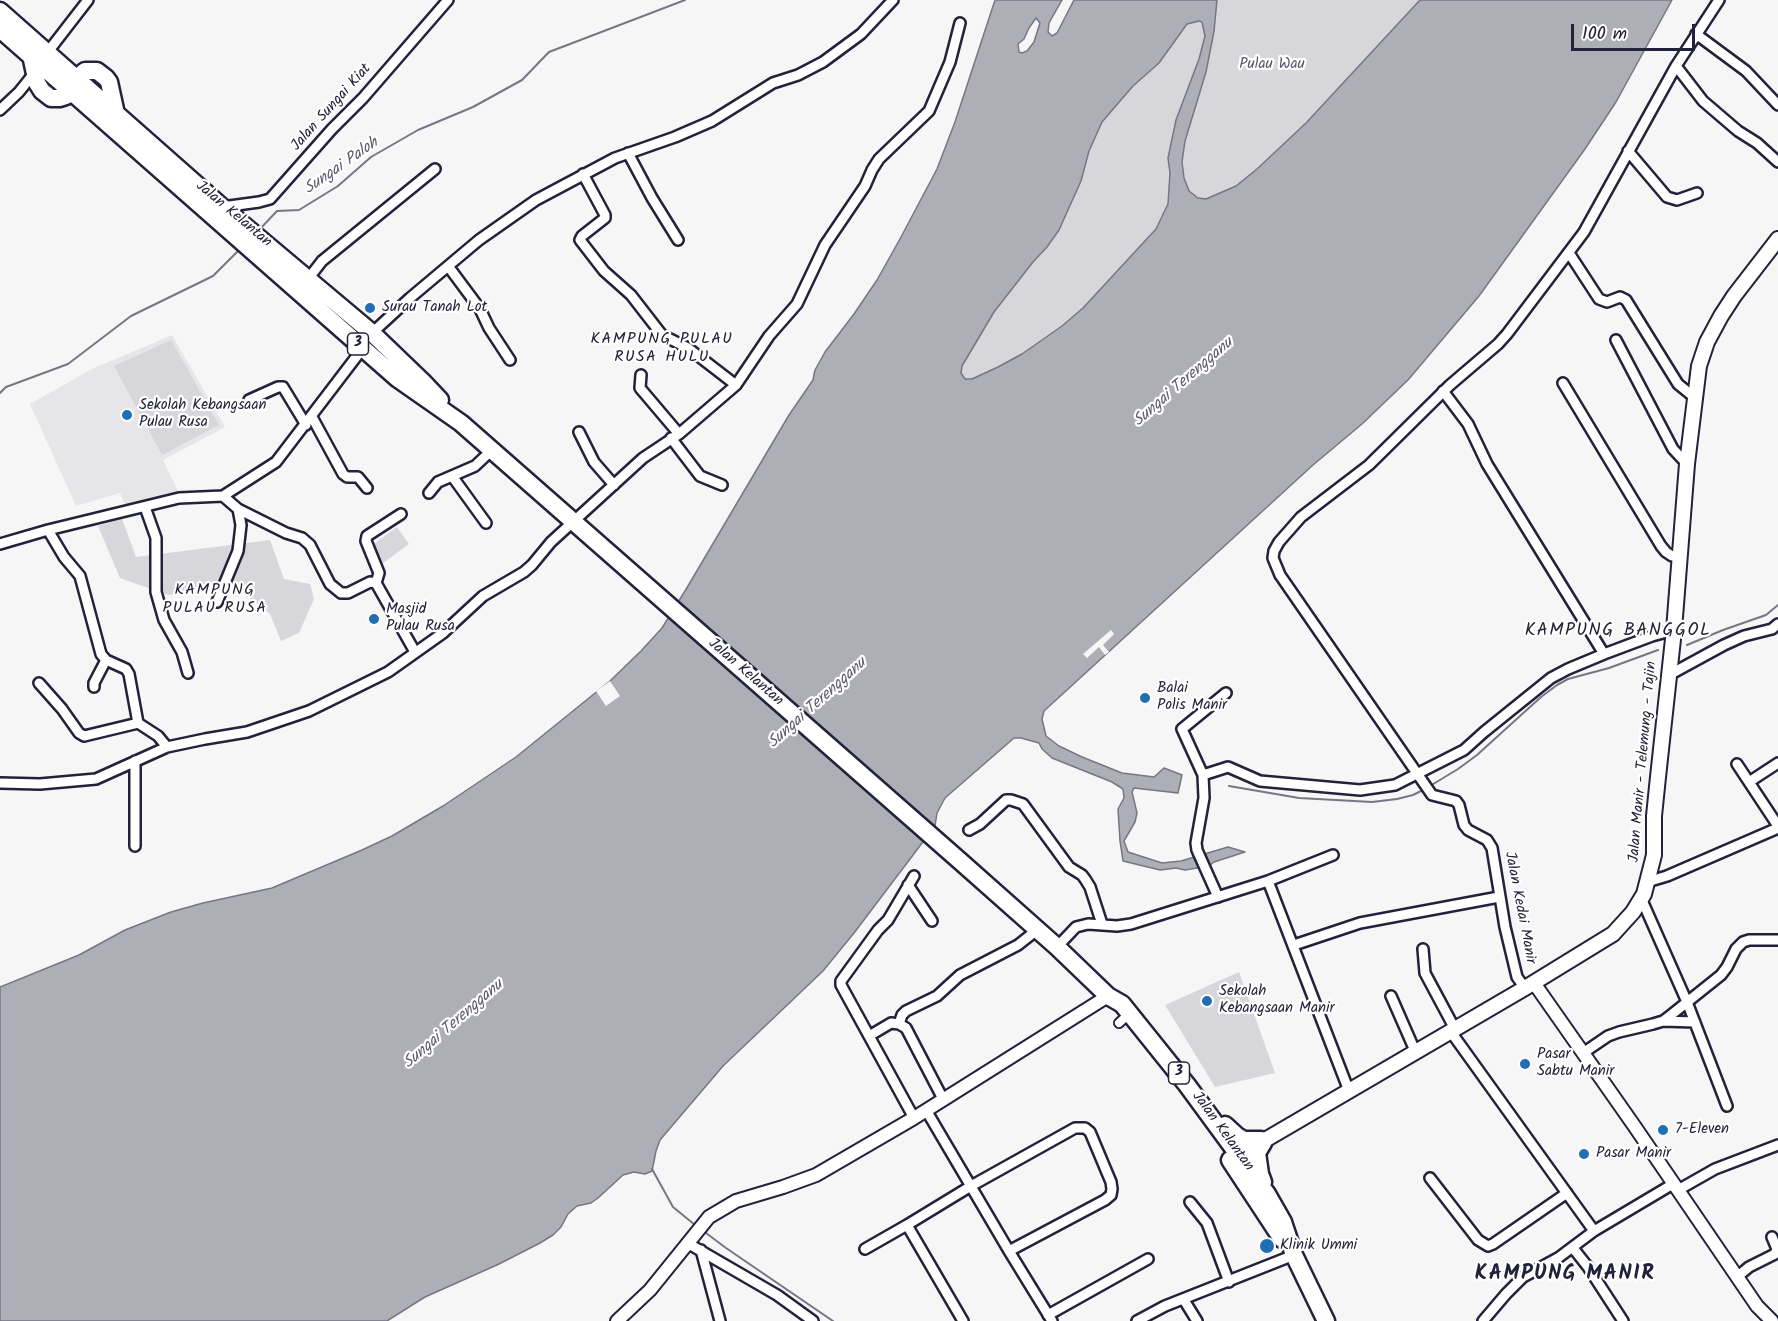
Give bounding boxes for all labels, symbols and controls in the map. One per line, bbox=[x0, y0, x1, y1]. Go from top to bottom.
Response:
scale bar bbox=[1574, 12, 1698, 50]
text: 100 m bbox=[1582, 20, 1627, 49]
park label: Pulau Wau bbox=[1239, 56, 1305, 74]
street label: Jalan Sungai Kiat bbox=[288, 61, 376, 155]
water label: Sungai Paloh bbox=[301, 134, 383, 200]
street label: Jalan Kelantan bbox=[191, 178, 275, 252]
place label: Surau Tanah Lot bbox=[382, 299, 487, 317]
marker: Surau Tanah Lot bbox=[363, 301, 377, 315]
district label: KAMPUNG PULAU RUSA HULU bbox=[591, 330, 733, 368]
road number: 3 bbox=[348, 333, 368, 355]
water label: Sungai Terengganu bbox=[1130, 335, 1238, 431]
place label: Sekolah Kebangsaan Pulau Rusa bbox=[139, 397, 266, 432]
marker: Sekolah Kebangsaan Pulau Rusa bbox=[120, 408, 134, 422]
district label: KAMPUNG PULAU RUSA bbox=[163, 581, 267, 619]
place label: Masjid Pulau Rusa bbox=[386, 601, 455, 636]
marker: Masjid Pulau Rusa bbox=[367, 612, 381, 626]
district label: KAMPUNG BANGGOL bbox=[1525, 621, 1711, 643]
street label: Jalan Kelantan bbox=[704, 635, 786, 711]
water label: Sungai Terengganu bbox=[765, 655, 871, 753]
street label: Jalan Manir - Telemung - Tajin bbox=[1626, 661, 1662, 863]
place label: Balai Polis Manir bbox=[1157, 680, 1227, 715]
marker: Balai Polis Manir bbox=[1138, 691, 1152, 705]
street label: Jalan Kedai Manir bbox=[1499, 850, 1539, 966]
water label: Sungai Terengganu bbox=[400, 977, 508, 1073]
place label: Sekolah Kebangsaan Manir bbox=[1219, 983, 1335, 1018]
marker: Sekolah Kebangsaan Manir bbox=[1200, 994, 1214, 1008]
place label: Pasar Sabtu Manir bbox=[1537, 1046, 1614, 1081]
marker: Pasar Sabtu Manir bbox=[1518, 1057, 1532, 1071]
road number: 3 bbox=[1168, 1062, 1190, 1084]
street label: Jalan Kelantan bbox=[1187, 1089, 1257, 1175]
place label: 7-Eleven bbox=[1675, 1121, 1729, 1139]
marker: 7-Eleven bbox=[1656, 1123, 1670, 1137]
place label: Pasar Manir bbox=[1596, 1145, 1671, 1163]
marker: Pasar Manir bbox=[1577, 1147, 1591, 1161]
marker: Klinik Ummi bbox=[1258, 1237, 1276, 1255]
place label: Klinik Ummi bbox=[1280, 1237, 1357, 1255]
district label: KAMPUNG MANIR bbox=[1475, 1262, 1655, 1288]

